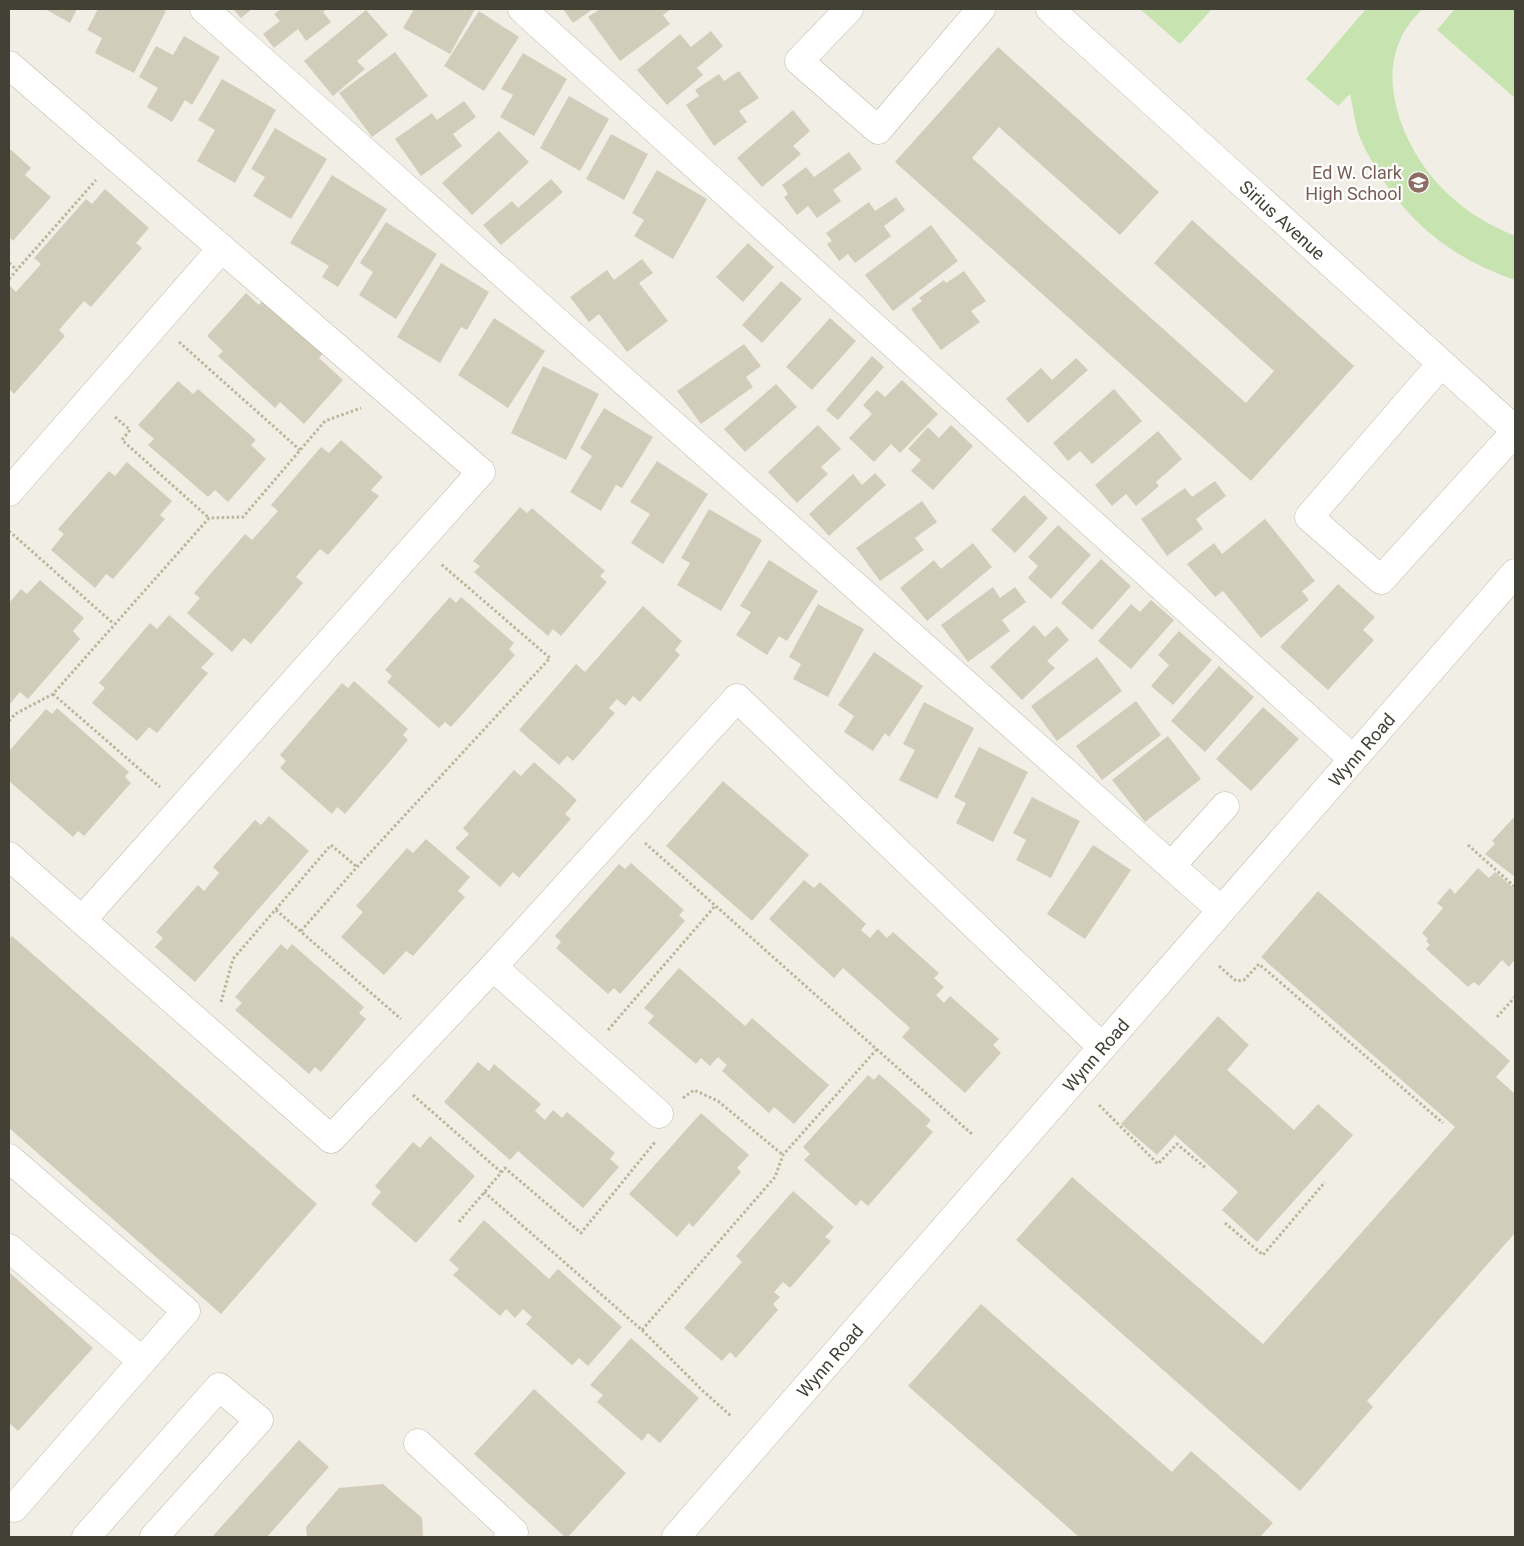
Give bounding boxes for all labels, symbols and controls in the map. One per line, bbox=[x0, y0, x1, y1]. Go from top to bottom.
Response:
place label: Ed W. Clark High School bbox=[1305, 162, 1403, 204]
school or university icon: Ed W. Clark High School bbox=[1406, 170, 1430, 194]
street label: Sirius Avenue bbox=[1236, 176, 1330, 264]
street label: Wynn Road bbox=[1324, 709, 1399, 790]
street label: Wynn Road bbox=[1058, 1014, 1133, 1096]
street label: Wynn Road bbox=[792, 1320, 867, 1401]

